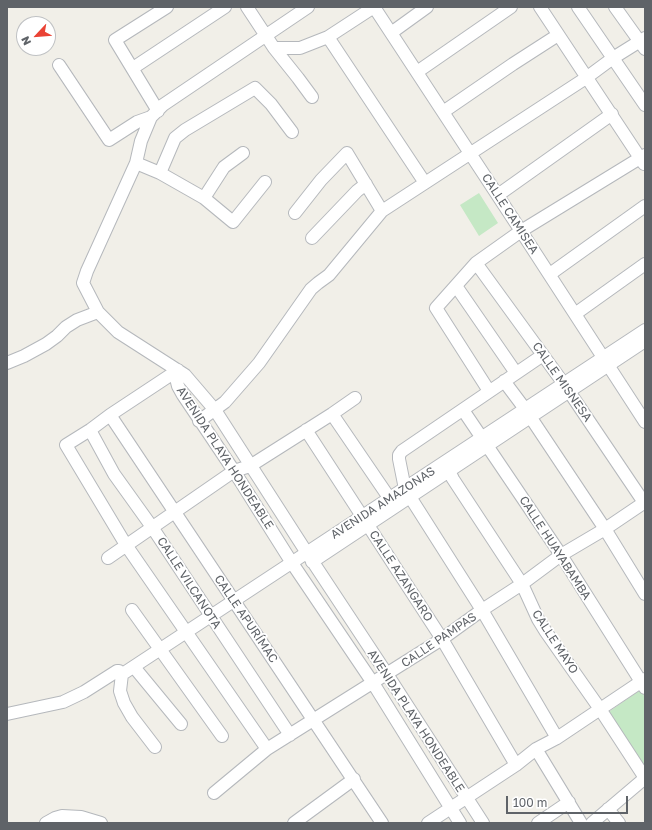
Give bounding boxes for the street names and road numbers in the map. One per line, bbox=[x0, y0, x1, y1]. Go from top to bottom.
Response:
street label: CALLE CAMISEA bbox=[479, 171, 541, 257]
street label: CALLE MISNESA bbox=[529, 339, 595, 425]
street label: AVENIDA PLAYA HONDEABLE bbox=[174, 384, 276, 532]
street label: AVENIDA AMAZONAS bbox=[328, 464, 438, 542]
street label: CALLE HUAYABAMBA bbox=[516, 493, 594, 603]
street label: CALLE AZANGARO bbox=[366, 528, 436, 624]
street label: CALLE VILCANOTA bbox=[154, 534, 224, 632]
street label: CALLE APURÍMAC bbox=[211, 572, 281, 666]
street label: CALLE MAYO bbox=[529, 607, 581, 677]
street label: CALLE PAMPAS bbox=[399, 610, 479, 670]
street label: AVENIDA PLAYA HONDEABLE bbox=[365, 647, 467, 795]

